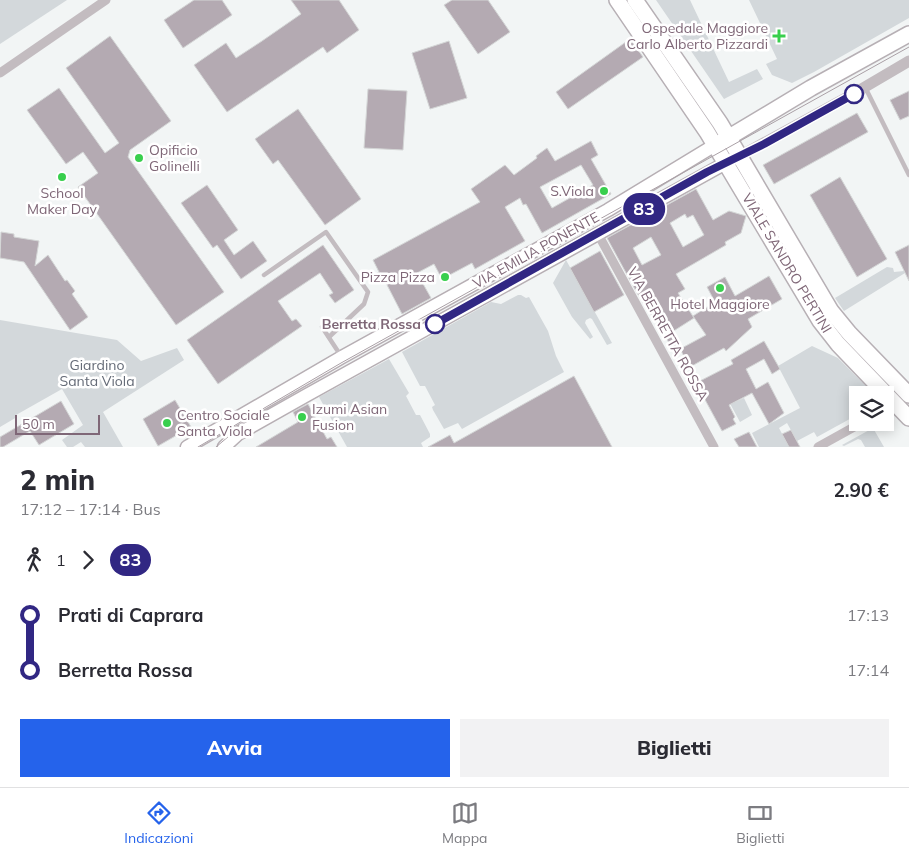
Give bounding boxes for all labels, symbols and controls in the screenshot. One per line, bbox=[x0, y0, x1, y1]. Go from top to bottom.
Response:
place label: Ospedale Maggiore Carlo Alberto Pizzardi bbox=[627, 19, 768, 53]
marker: Ospedale Maggiore Carlo Alberto Pizzardi bbox=[772, 29, 786, 43]
unlabelled marker bbox=[844, 84, 864, 104]
place label: Opificio Golinelli bbox=[149, 141, 200, 175]
marker: Opificio Golinelli bbox=[133, 152, 145, 164]
marker: School Maker Day bbox=[56, 171, 68, 183]
place label: S.Viola bbox=[550, 182, 594, 200]
place label: School Maker Day bbox=[27, 184, 98, 218]
marker: S.Viola bbox=[598, 185, 610, 197]
street label: VIALE SANDRO PERTINI bbox=[738, 190, 836, 336]
line badge: 83 bbox=[622, 193, 666, 225]
text: 83 bbox=[633, 197, 655, 220]
street label: VIA EMILIA PONENTE bbox=[470, 208, 602, 292]
street label: VIA BERRETTA ROSSA bbox=[624, 264, 713, 405]
place label: Pizza Pizza bbox=[361, 268, 435, 286]
marker: Pizza Pizza bbox=[439, 271, 451, 283]
marker: Hotel Maggiore bbox=[714, 282, 726, 294]
place label: Hotel Maggiore bbox=[670, 295, 770, 313]
marker: Berretta Rossa bbox=[425, 314, 445, 334]
place label: Berretta Rossa bbox=[322, 315, 421, 333]
park label: Giardino Santa Viola bbox=[59, 356, 135, 390]
map controls bbox=[849, 386, 894, 431]
button: layers bbox=[849, 386, 894, 431]
place label: Izumi Asian Fusion bbox=[312, 400, 387, 434]
place label: Centro Sociale Santa Viola bbox=[177, 406, 270, 440]
marker: Izumi Asian Fusion bbox=[296, 411, 308, 423]
scale bar bbox=[15, 412, 100, 435]
text: 50 m bbox=[22, 415, 55, 433]
marker: Centro Sociale Santa Viola bbox=[161, 417, 173, 429]
text: 2 min bbox=[20, 462, 95, 497]
text: 2.90 € bbox=[833, 478, 889, 502]
text: 17:12 – 17:14 · Bus bbox=[20, 499, 161, 519]
icon: walk bbox=[20, 546, 48, 574]
icon: forward bbox=[74, 546, 102, 574]
text: 83 bbox=[120, 548, 141, 571]
text: 1 bbox=[56, 550, 66, 570]
text: Prati di Caprara bbox=[58, 603, 203, 627]
text: 17:13 bbox=[847, 605, 889, 625]
text: Berretta Rossa bbox=[58, 658, 193, 682]
text: 17:14 bbox=[847, 660, 889, 680]
button: Avvia bbox=[20, 719, 450, 777]
button: Biglietti bbox=[460, 719, 889, 777]
tab: Indicazioni bbox=[124, 799, 193, 847]
tab: Mappa bbox=[442, 799, 488, 847]
tab: Biglietti bbox=[736, 799, 785, 847]

